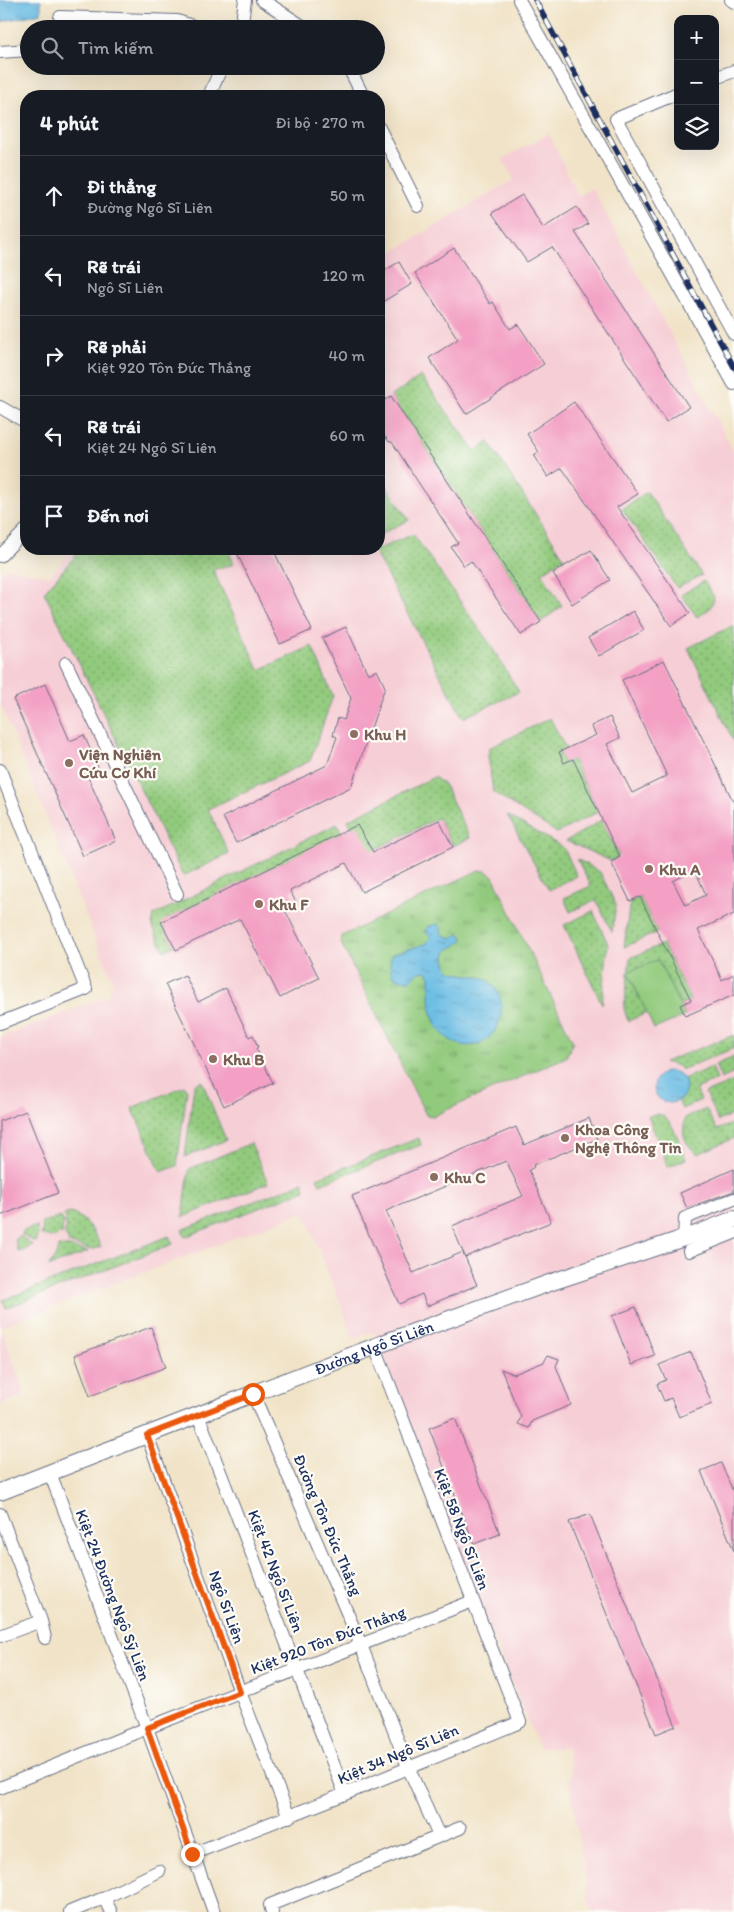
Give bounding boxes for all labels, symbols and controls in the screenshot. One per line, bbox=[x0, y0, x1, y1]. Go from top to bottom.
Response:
map controls bbox=[674, 15, 719, 150]
button: + bbox=[674, 15, 719, 60]
search box bbox=[20, 20, 385, 75]
icon: search bbox=[38, 34, 66, 62]
text: Tìm kiếm bbox=[78, 36, 153, 59]
button: − bbox=[674, 60, 719, 105]
button: layers bbox=[674, 105, 719, 150]
text: 4 phút bbox=[40, 110, 99, 135]
text: Đi bộ · 270 m bbox=[276, 113, 365, 132]
text: Đi thẳng bbox=[87, 175, 156, 198]
icon: ahead bbox=[40, 182, 68, 210]
text: 50 m bbox=[330, 186, 365, 205]
text: Đường Ngô Sĩ Liên bbox=[87, 198, 213, 217]
text: Rẽ trái bbox=[87, 255, 141, 278]
icon: left bbox=[40, 262, 68, 290]
text: 120 m bbox=[322, 266, 365, 285]
text: Ngô Sĩ Liên bbox=[87, 278, 163, 297]
text: Rẽ phải bbox=[87, 335, 146, 358]
icon: right bbox=[40, 342, 68, 370]
text: 40 m bbox=[328, 346, 365, 365]
text: Kiệt 920 Tôn Đức Thắng bbox=[87, 358, 251, 377]
text: Rẽ trái bbox=[87, 415, 141, 438]
icon: left bbox=[40, 422, 68, 450]
text: 60 m bbox=[330, 426, 365, 445]
text: Kiệt 24 Ngô Sĩ Liên bbox=[87, 438, 216, 457]
icon: arrive bbox=[40, 502, 68, 530]
text: Đến nơi bbox=[87, 504, 149, 527]
place label: Khu H bbox=[364, 725, 406, 744]
marker: Khu H bbox=[348, 728, 360, 740]
place label: Viện Nghiên Cứu Cơ Khí bbox=[79, 745, 162, 782]
marker: Viện Nghiên Cứu Cơ Khí bbox=[63, 757, 75, 769]
place label: Khu A bbox=[659, 860, 701, 879]
marker: Khu A bbox=[643, 863, 655, 875]
place label: Khu F bbox=[269, 895, 309, 914]
marker: Khu F bbox=[253, 898, 265, 910]
place label: Khu B bbox=[223, 1050, 264, 1069]
marker: Khu B bbox=[207, 1053, 219, 1065]
place label: Khoa Công Nghệ Thông Tin bbox=[575, 1120, 683, 1158]
marker: Khoa Công Nghệ Thông Tin bbox=[559, 1132, 571, 1144]
place label: Khu C bbox=[444, 1168, 486, 1187]
marker: Khu C bbox=[428, 1171, 440, 1183]
street label: Đường Ngô Sĩ Liên bbox=[312, 1316, 436, 1378]
route start bbox=[242, 1383, 265, 1406]
street label: Đường Tôn Đức Thắng bbox=[290, 1452, 367, 1599]
street label: Kiệt 58 Ngô Sĩ Liên bbox=[430, 1466, 494, 1592]
street label: Kiệt 24 Đường Ngô Sỹ Liên bbox=[71, 1507, 155, 1683]
street label: Kiệt 42 Ngô Sĩ Liên bbox=[244, 1507, 308, 1635]
street label: Ngô Sĩ Liên bbox=[205, 1568, 249, 1646]
street label: Kiệt 920 Tôn Đức Thắng bbox=[248, 1601, 409, 1678]
street label: Kiệt 34 Ngô Sĩ Liên bbox=[335, 1720, 461, 1788]
route end bbox=[181, 1843, 204, 1866]

